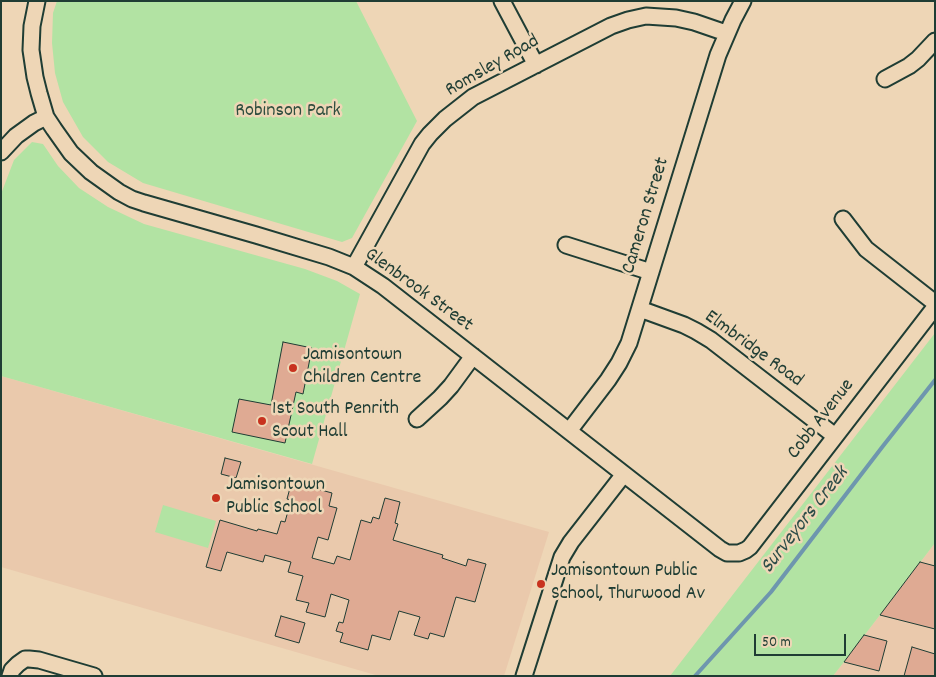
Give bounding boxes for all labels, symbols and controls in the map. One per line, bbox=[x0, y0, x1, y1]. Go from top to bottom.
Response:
street label: Romsley Road bbox=[442, 30, 544, 104]
park label: Robinson Park bbox=[235, 100, 341, 124]
street label: Cameron Street bbox=[618, 155, 676, 277]
street label: Glenbrook Street bbox=[359, 244, 477, 338]
street label: Elmbridge Road bbox=[699, 306, 807, 394]
place label: Jamisontown Children Centre bbox=[303, 344, 421, 391]
marker: Jamisontown Children Centre bbox=[287, 362, 299, 374]
street label: Cobb Avenue bbox=[783, 375, 861, 465]
place label: 1st South Penrith Scout Hall bbox=[272, 398, 399, 445]
marker: 1st South Penrith Scout Hall bbox=[256, 415, 268, 427]
water label: Surveyors Creek bbox=[756, 463, 856, 579]
place label: Jamisontown Public School bbox=[226, 474, 325, 521]
marker: Jamisontown Public School bbox=[210, 492, 222, 504]
place label: Jamisontown Public School, Thurwood Av bbox=[551, 560, 705, 607]
marker: Jamisontown Public School, Thurwood Av bbox=[535, 578, 547, 590]
scale bar bbox=[756, 624, 848, 656]
text: 50 m bbox=[762, 632, 791, 654]

